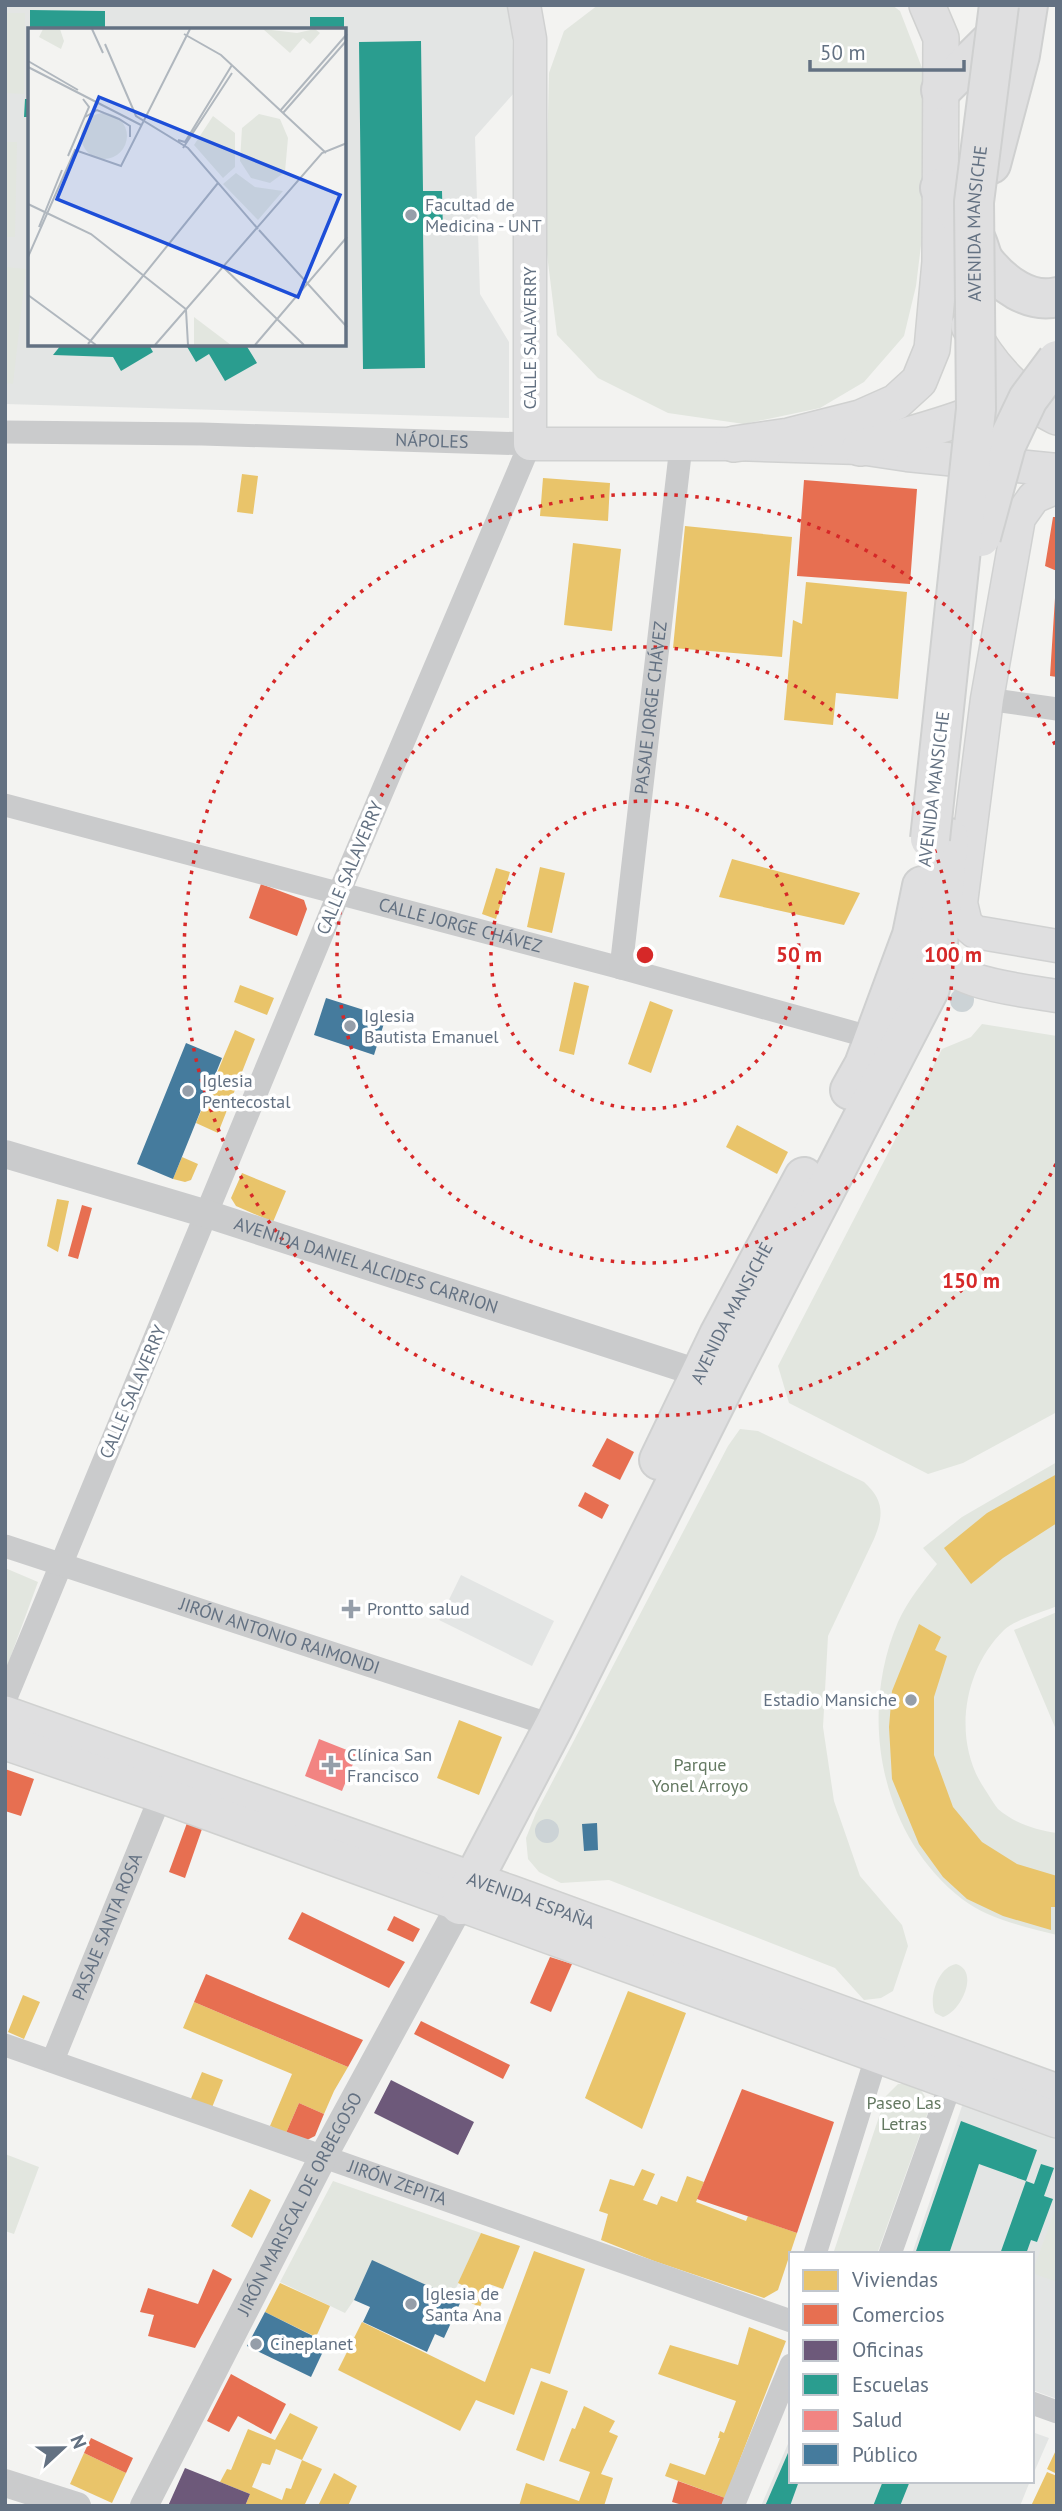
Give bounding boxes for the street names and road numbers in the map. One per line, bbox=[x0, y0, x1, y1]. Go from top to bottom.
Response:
street label: AVENIDA MANSICHE bbox=[962, 144, 992, 302]
street label: CALLE SALAVERRY bbox=[518, 267, 541, 409]
street label: NÁPOLES bbox=[395, 428, 469, 453]
street label: PASAJE JORGE CHÁVEZ bbox=[629, 620, 672, 795]
street label: AVENIDA MANSICHE bbox=[913, 710, 954, 868]
street label: CALLE SALAVERRY bbox=[311, 798, 388, 938]
street label: CALLE JORGE CHÁVEZ bbox=[376, 892, 545, 958]
street label: AVENIDA DANIEL ALCIDES CARRION bbox=[231, 1212, 501, 1318]
street label: AVENIDA MANSICHE bbox=[685, 1238, 778, 1388]
street label: CALLE SALAVERRY bbox=[94, 1322, 171, 1462]
street label: JIRÓN ANTONIO RAIMONDI bbox=[176, 1592, 383, 1679]
street label: PASAJE SANTA ROSA bbox=[67, 1849, 147, 2004]
street label: AVENIDA ESPAÑA bbox=[464, 1867, 599, 1934]
street label: JIRÓN MARISCAL DE ORBEGOSO bbox=[231, 2088, 367, 2320]
street label: JIRÓN ZEPITA bbox=[344, 2154, 451, 2210]

